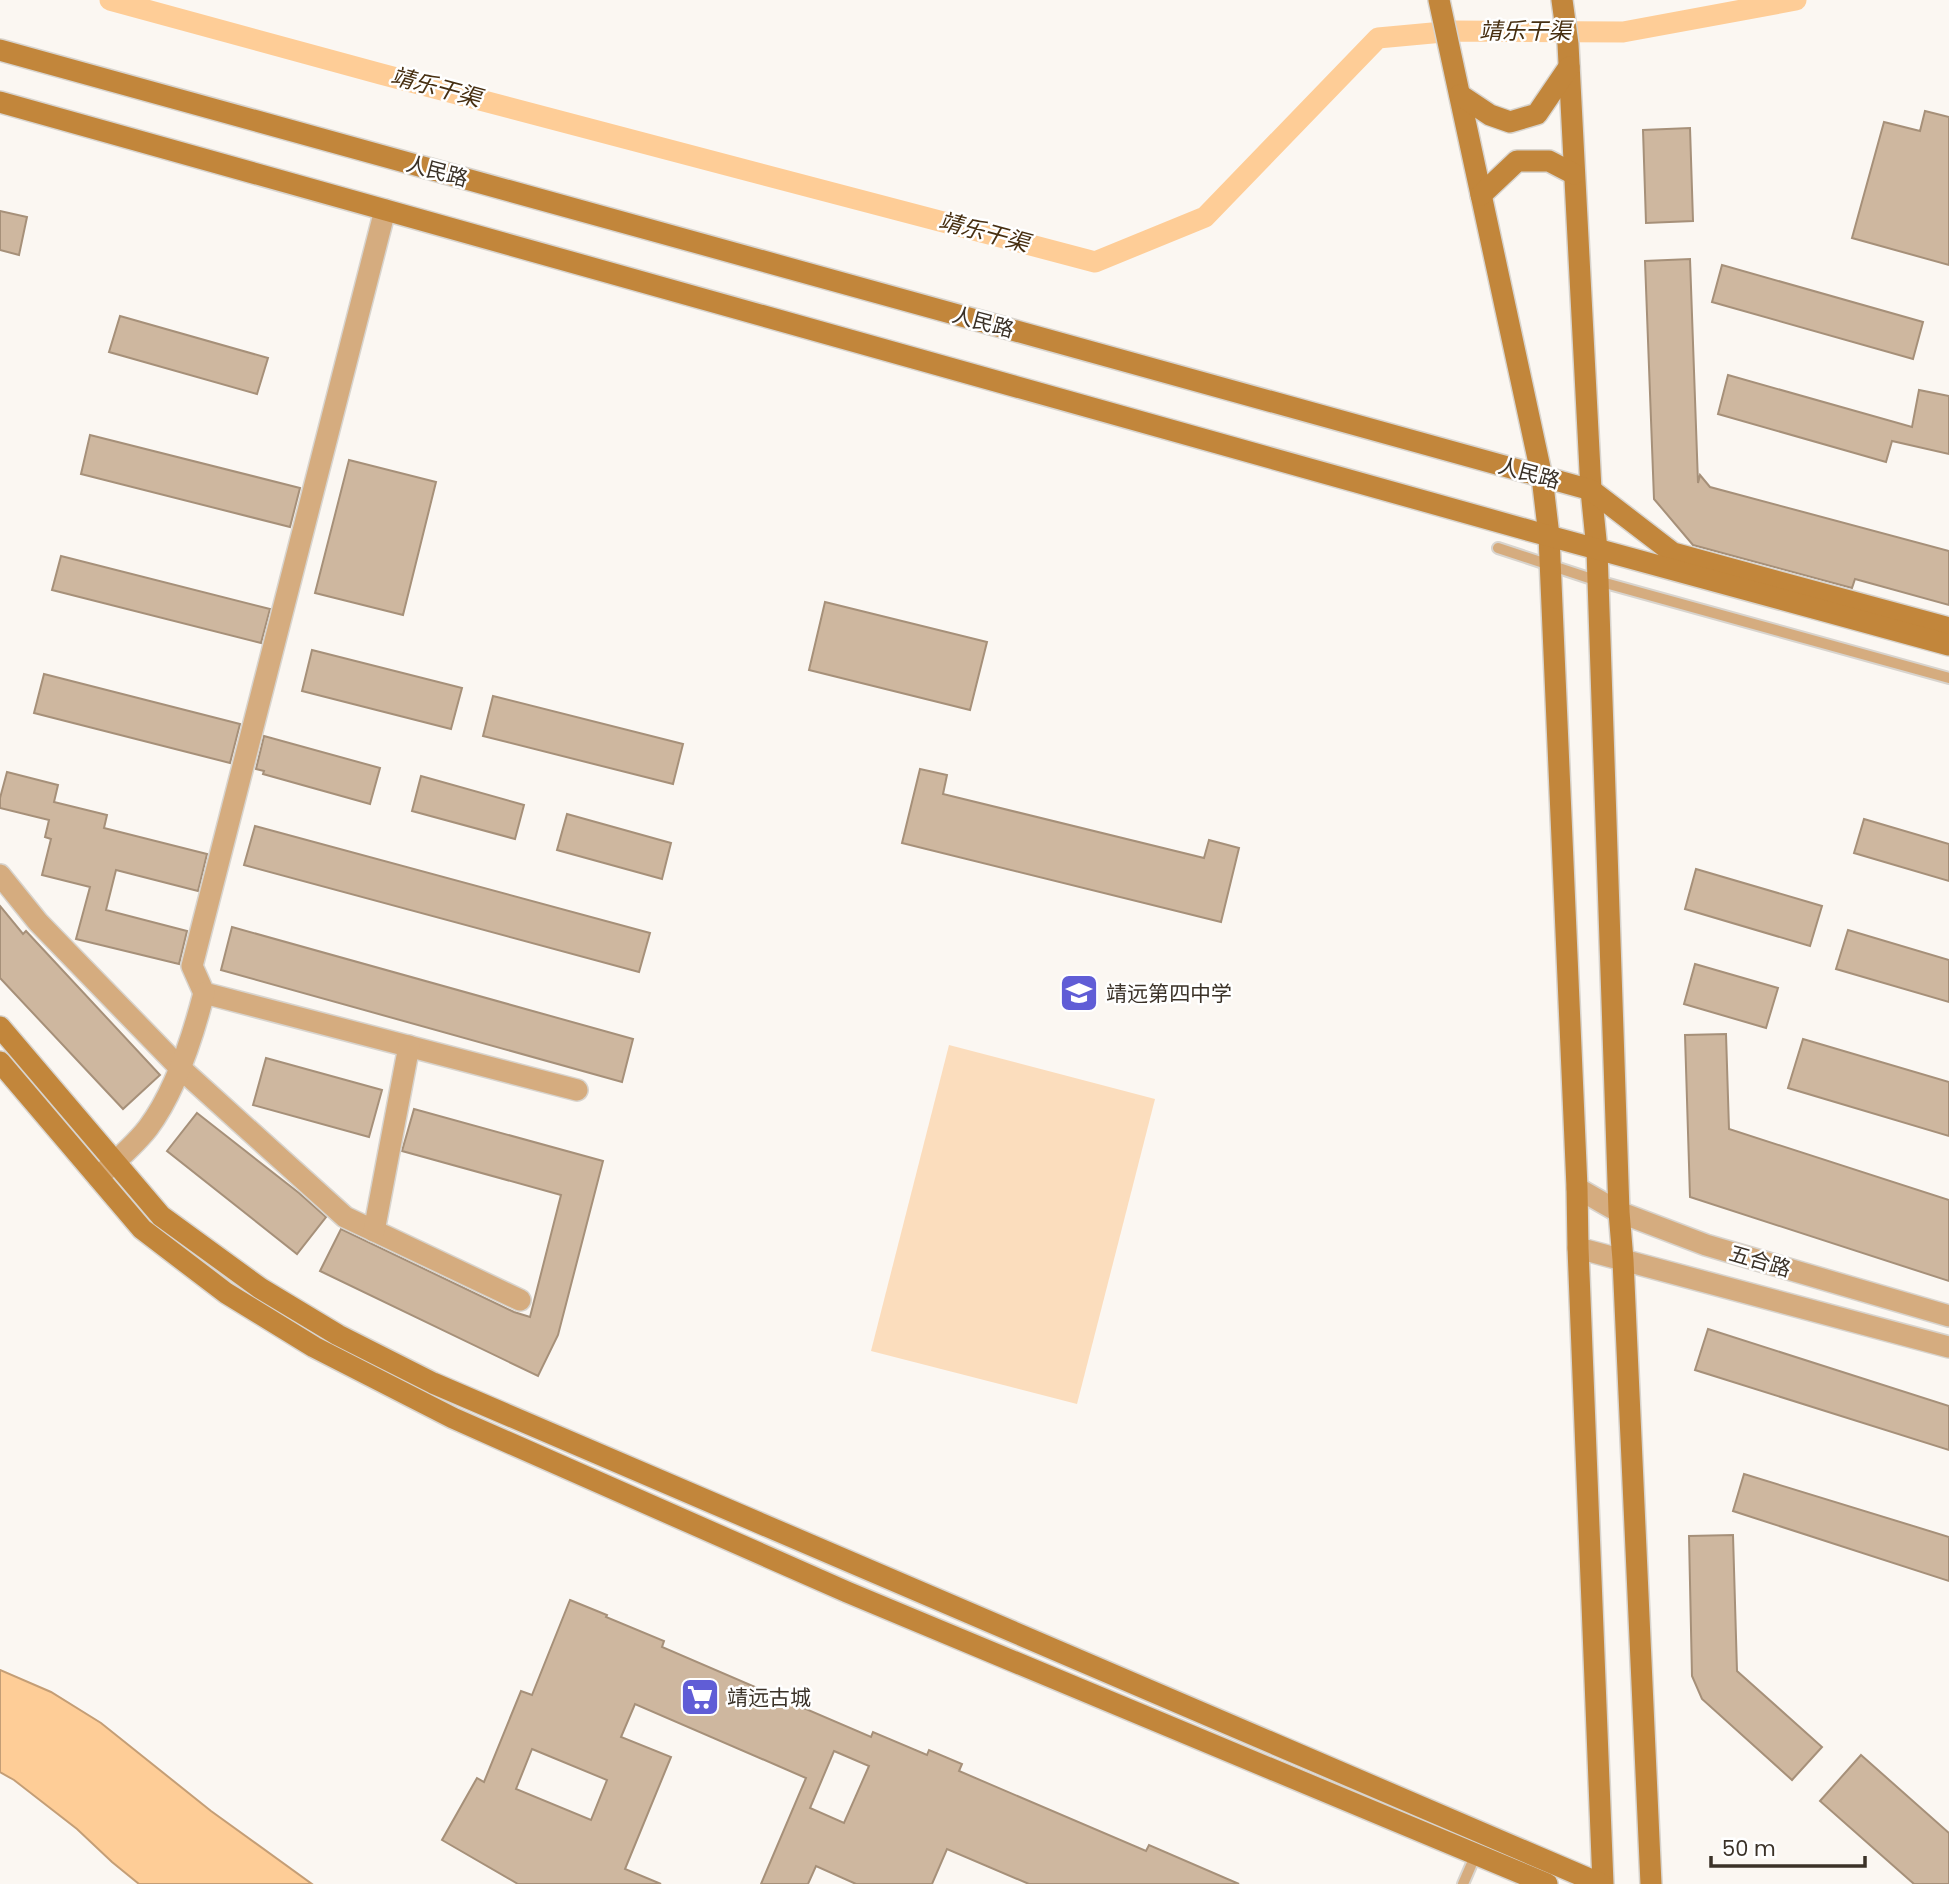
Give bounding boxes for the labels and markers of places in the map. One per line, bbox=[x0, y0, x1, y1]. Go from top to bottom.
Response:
school or university icon: 靖远第四中学 bbox=[1058, 972, 1100, 1014]
place label: 靖远第四中学 bbox=[1106, 979, 1232, 1008]
supermarket icon: 靖远古城 bbox=[679, 1676, 721, 1718]
place label: 靖远古城 bbox=[727, 1683, 811, 1712]

